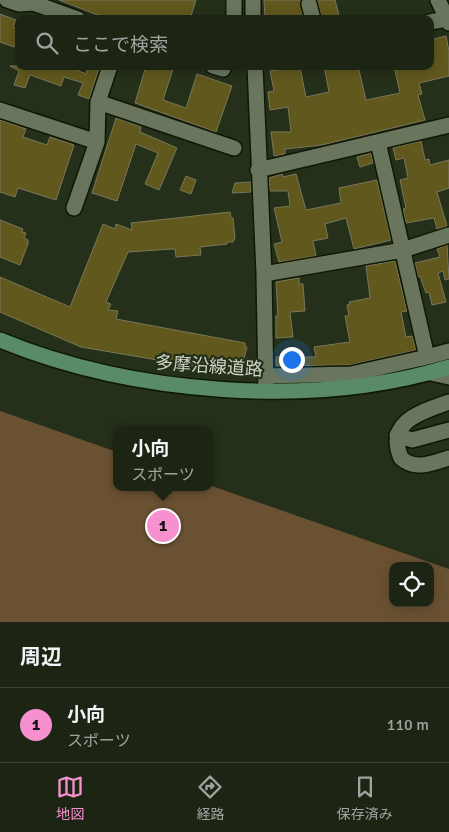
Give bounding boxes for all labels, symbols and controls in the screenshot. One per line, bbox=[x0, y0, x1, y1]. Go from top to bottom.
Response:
search box bbox=[15, 15, 434, 70]
icon: search bbox=[33, 29, 61, 57]
text: ここで検索 bbox=[73, 33, 168, 57]
your location bbox=[279, 347, 305, 373]
street label: 多摩沿線道路 bbox=[154, 351, 264, 381]
popup bbox=[113, 426, 213, 491]
text: 小向 bbox=[131, 437, 169, 461]
text: スポーツ bbox=[131, 465, 195, 485]
pin: 1 bbox=[147, 507, 179, 545]
map controls bbox=[389, 562, 434, 607]
button: locate bbox=[389, 562, 434, 607]
text: 周辺 bbox=[20, 644, 62, 670]
text: 小向 bbox=[67, 703, 105, 727]
text: 1 bbox=[32, 715, 40, 735]
text: 110 m bbox=[387, 715, 429, 735]
text: スポーツ bbox=[67, 731, 131, 751]
tab: 地図 bbox=[56, 773, 84, 823]
tab: 経路 bbox=[196, 773, 224, 823]
tab: 保存済み bbox=[337, 773, 393, 823]

